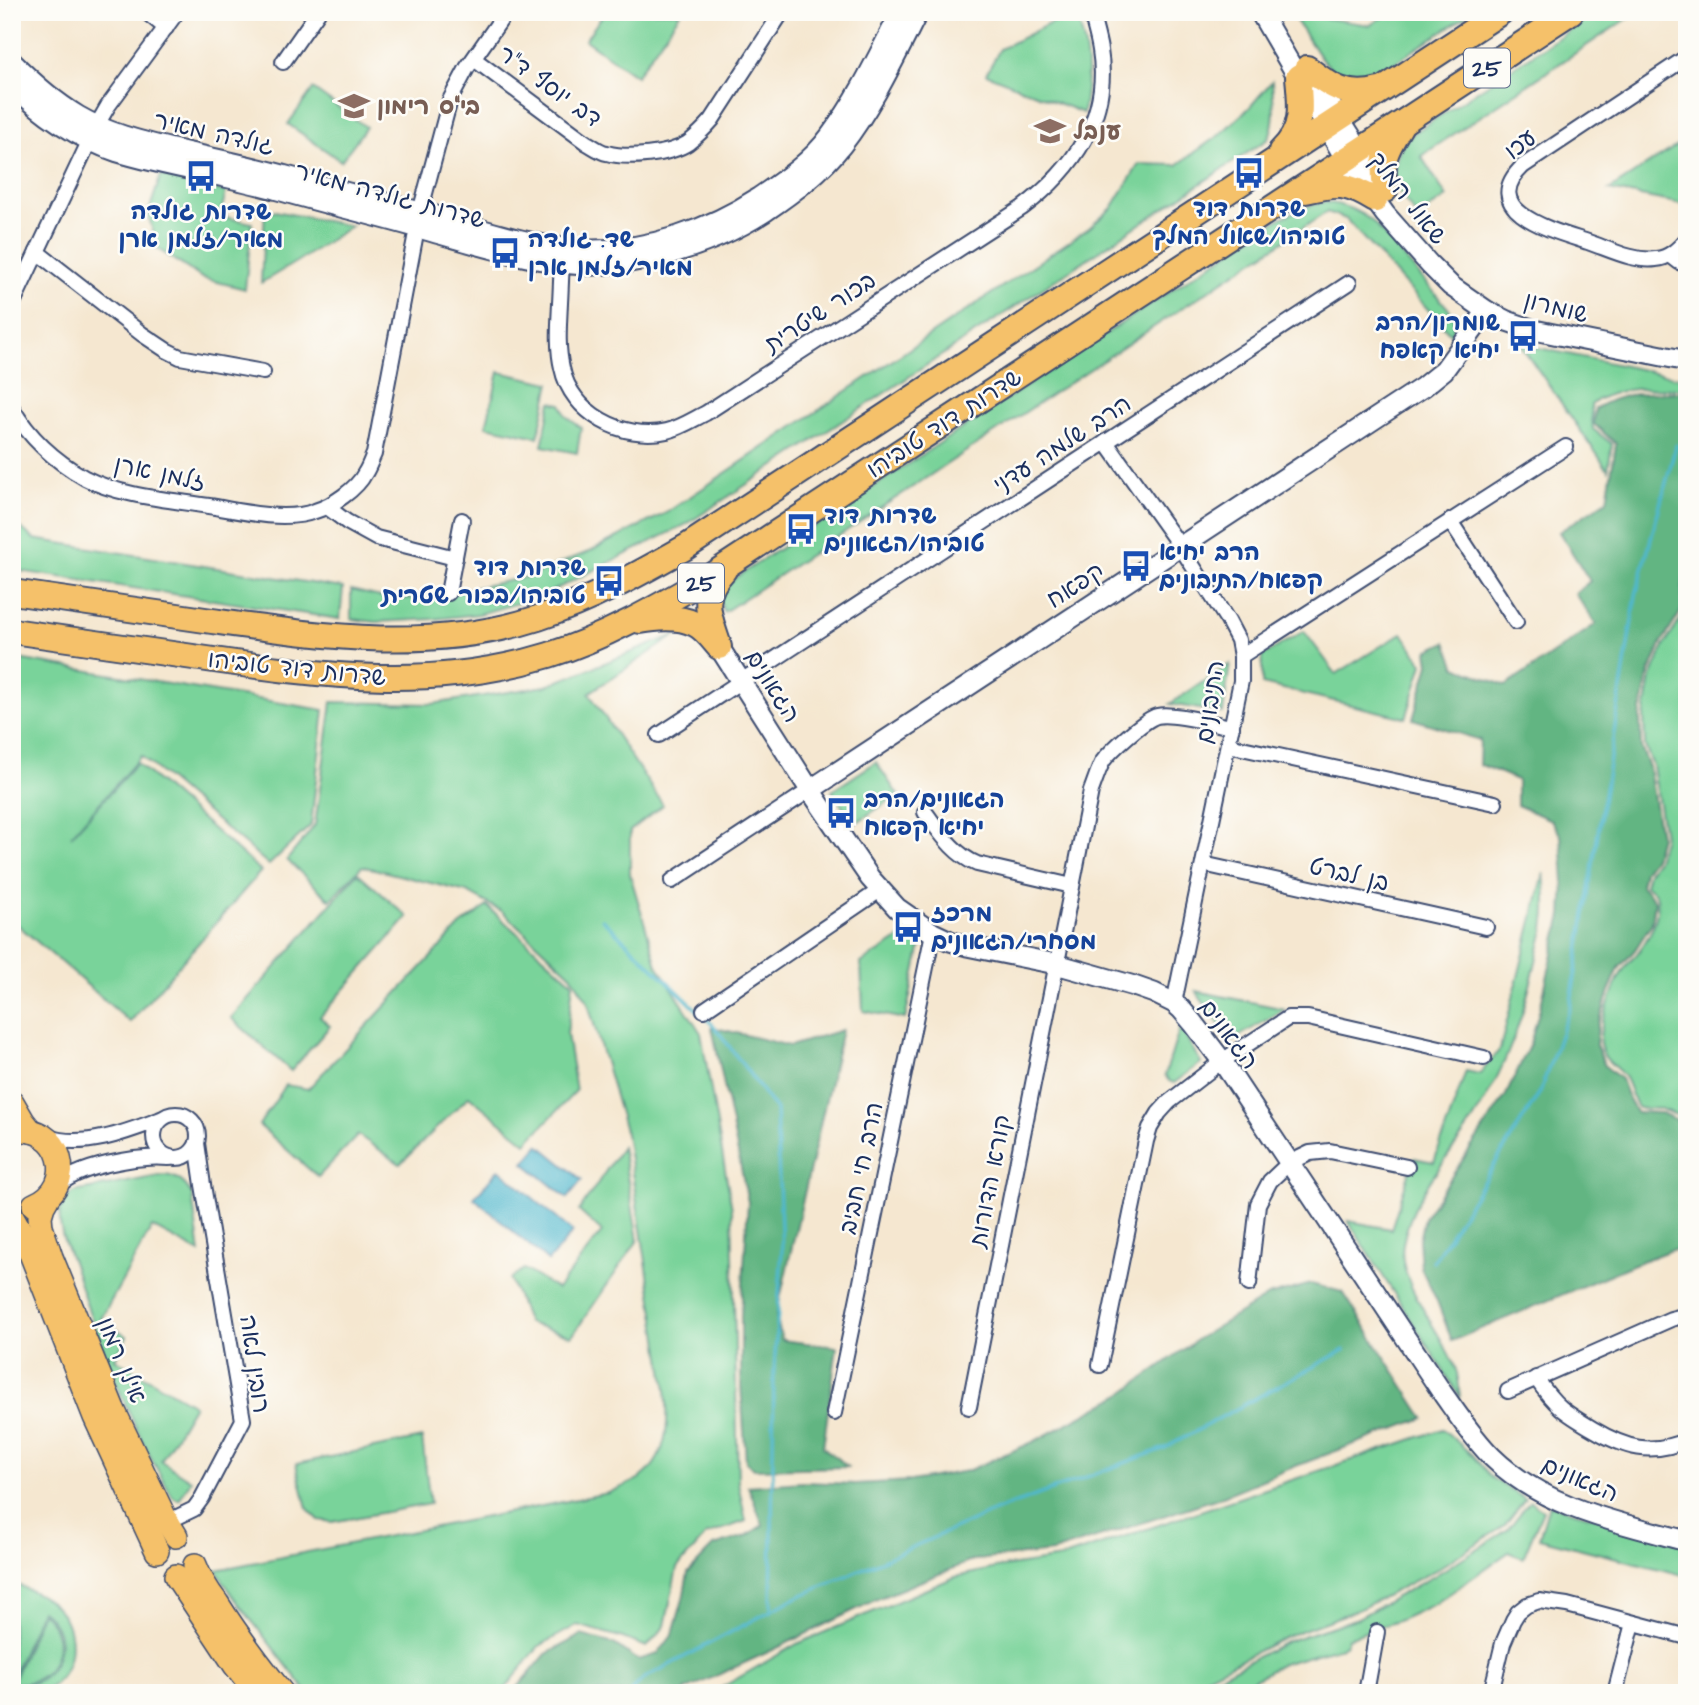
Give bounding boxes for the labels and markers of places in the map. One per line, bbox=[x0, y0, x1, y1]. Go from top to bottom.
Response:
school or university icon: בי"ס רימון bbox=[337, 89, 371, 123]
place label: בי"ס רימון bbox=[377, 90, 480, 124]
school or university icon: ענבל bbox=[1033, 114, 1067, 148]
place label: ענבל bbox=[1073, 115, 1121, 149]
bus stop icon: שדרות דוד טוביהו/שאול המלך bbox=[1232, 156, 1266, 190]
bus stop icon: שדרות גולדה מאיר/זלמן ארן bbox=[184, 159, 218, 193]
place label: שדרות דוד טוביהו/שאול המלך bbox=[1152, 192, 1346, 254]
place label: שדרות גולדה מאיר/זלמן ארן bbox=[119, 195, 283, 257]
place label: שד. גולדה מאיר/זלמן ארן bbox=[528, 223, 693, 285]
bus stop icon: שד. גולדה מאיר/זלמן ארן bbox=[488, 236, 522, 270]
place label: שומרון/הרב יחיא קאפח bbox=[1375, 306, 1500, 368]
bus stop icon: שומרון/הרב יחיא קאפח bbox=[1506, 319, 1540, 353]
place label: שדרות דוד טוביהו/הגאונים bbox=[824, 499, 985, 561]
bus stop icon: שדרות דוד טוביהו/הגאונים bbox=[784, 512, 818, 546]
place label: הרב יחיא קפאח/התיבונים bbox=[1159, 536, 1323, 598]
bus stop icon: הרב יחיא קפאח/התיבונים bbox=[1119, 549, 1153, 583]
place label: שדרות דוד טוביהו/בכור שטרית bbox=[380, 551, 586, 613]
bus stop icon: שדרות דוד טוביהו/בכור שטרית bbox=[592, 564, 626, 598]
place label: הגאונים/הרב יחיא קפאח bbox=[863, 783, 1005, 845]
bus stop icon: הגאונים/הרב יחיא קפאח bbox=[824, 796, 858, 830]
place label: מרכז מסחרי/הגאונים bbox=[931, 897, 1096, 959]
bus stop icon: מרכז מסחרי/הגאונים bbox=[891, 910, 925, 944]

